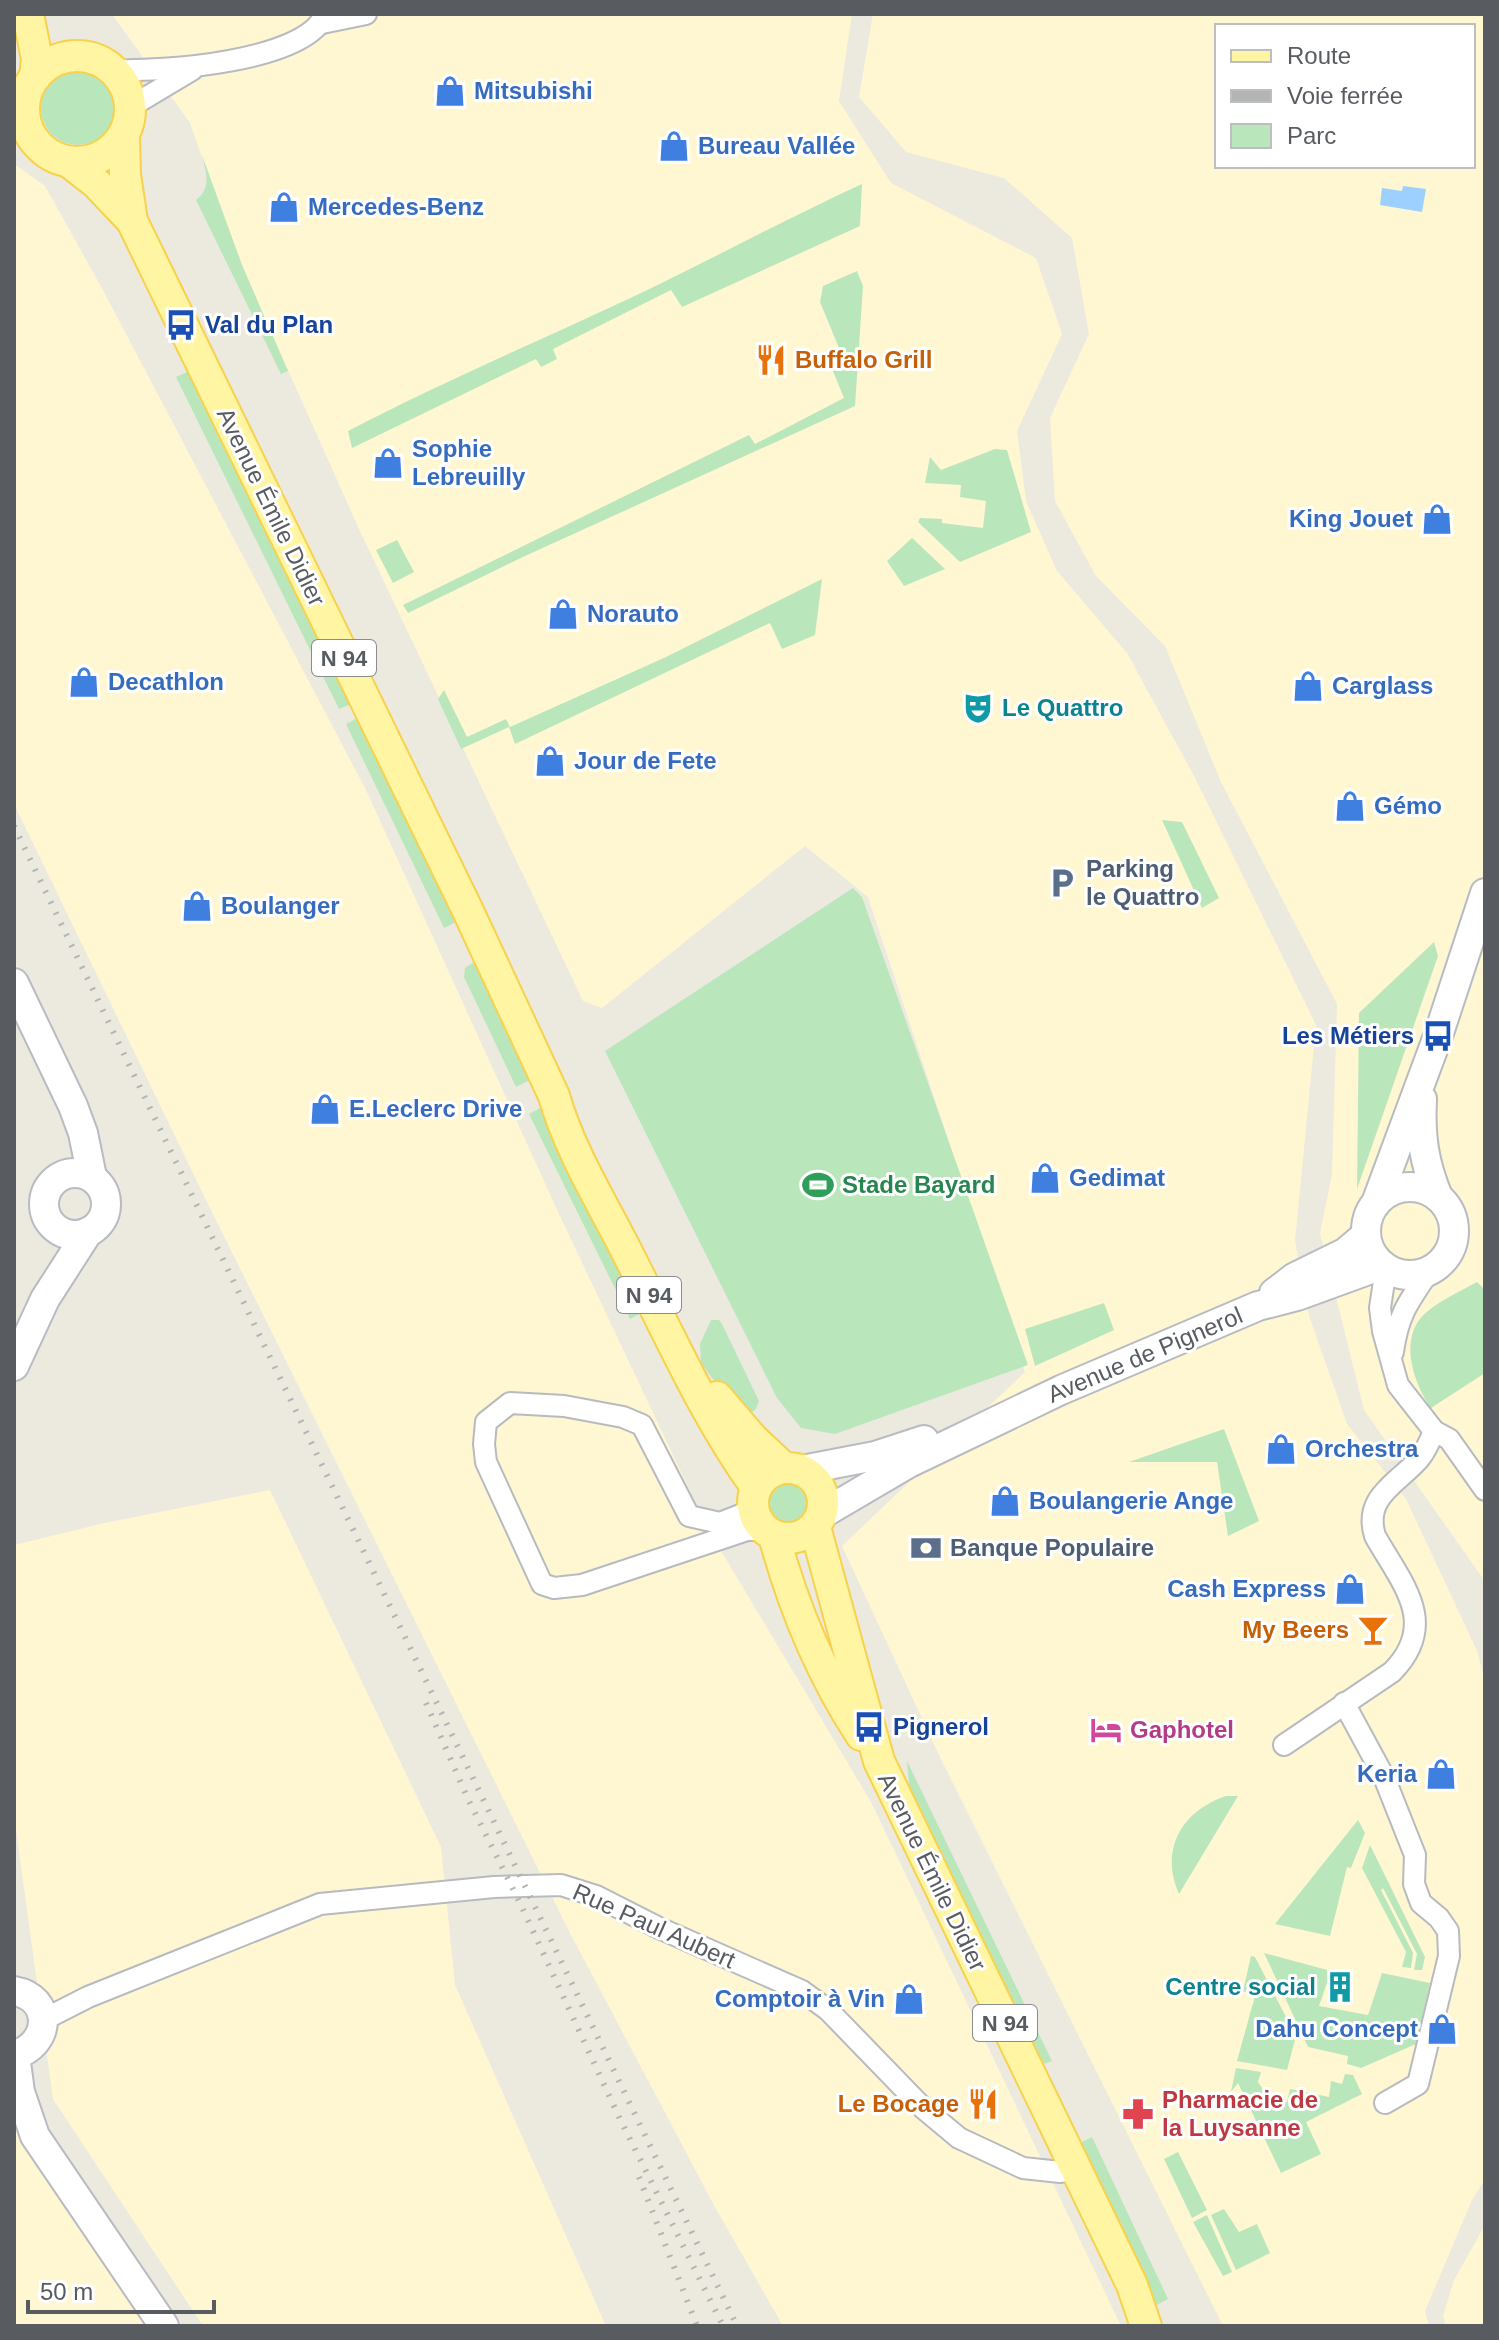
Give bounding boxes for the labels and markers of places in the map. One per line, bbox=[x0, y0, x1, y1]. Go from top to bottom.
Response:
shop icon: Mitsubishi bbox=[433, 74, 467, 108]
place label: Mitsubishi bbox=[474, 77, 593, 104]
shop icon: Bureau Vallée bbox=[657, 129, 691, 163]
place label: Bureau Vallée bbox=[698, 132, 855, 159]
shop icon: Mercedes-Benz bbox=[267, 190, 301, 224]
place label: Mercedes-Benz bbox=[308, 193, 484, 220]
bus stop icon: Val du Plan bbox=[164, 308, 198, 342]
place label: Val du Plan bbox=[205, 311, 333, 338]
restaurant icon: Buffalo Grill bbox=[754, 343, 788, 377]
place label: Buffalo Grill bbox=[795, 346, 932, 373]
place label: Sophie Lebreuilly bbox=[412, 435, 526, 490]
shop icon: Sophie Lebreuilly bbox=[371, 446, 405, 480]
shop icon: King Jouet bbox=[1420, 502, 1454, 536]
place label: King Jouet bbox=[1289, 505, 1413, 532]
shop icon: Norauto bbox=[546, 597, 580, 631]
place label: Norauto bbox=[587, 600, 679, 627]
shop icon: Decathlon bbox=[67, 665, 101, 699]
place label: Decathlon bbox=[108, 668, 224, 695]
shop icon: Carglass bbox=[1291, 669, 1325, 703]
place label: Carglass bbox=[1332, 672, 1433, 699]
theatre icon: Le Quattro bbox=[961, 691, 995, 725]
place label: Le Quattro bbox=[1002, 694, 1123, 721]
shop icon: Jour de Fete bbox=[533, 744, 567, 778]
place label: Jour de Fete bbox=[574, 747, 717, 774]
shop icon: Gémo bbox=[1333, 789, 1367, 823]
place label: Gémo bbox=[1374, 792, 1442, 819]
place label: Parking le Quattro bbox=[1086, 855, 1199, 910]
parking icon: Parking le Quattro bbox=[1045, 866, 1079, 900]
shop icon: Boulanger bbox=[180, 889, 214, 923]
place label: Boulanger bbox=[221, 892, 340, 919]
bus stop icon: Les Métiers bbox=[1421, 1019, 1455, 1053]
place label: Les Métiers bbox=[1282, 1022, 1414, 1049]
shop icon: E.Leclerc Drive bbox=[308, 1092, 342, 1126]
place label: E.Leclerc Drive bbox=[349, 1095, 522, 1122]
shop icon: Gedimat bbox=[1028, 1161, 1062, 1195]
place label: Gedimat bbox=[1069, 1164, 1165, 1191]
sports icon: Stade Bayard bbox=[801, 1168, 835, 1202]
place label: Stade Bayard bbox=[842, 1171, 995, 1198]
shop icon: Orchestra bbox=[1264, 1432, 1298, 1466]
place label: Orchestra bbox=[1305, 1435, 1419, 1462]
shop icon: Boulangerie Ange bbox=[988, 1484, 1022, 1518]
place label: Boulangerie Ange bbox=[1029, 1487, 1233, 1514]
bank icon: Banque Populaire bbox=[909, 1531, 943, 1565]
place label: Banque Populaire bbox=[950, 1534, 1154, 1561]
shop icon: Cash Express bbox=[1333, 1572, 1367, 1606]
place label: Cash Express bbox=[1167, 1575, 1326, 1602]
bar icon: My Beers bbox=[1356, 1613, 1390, 1647]
place label: My Beers bbox=[1242, 1616, 1349, 1643]
bus stop icon: Pignerol bbox=[852, 1710, 886, 1744]
place label: Pignerol bbox=[893, 1713, 989, 1740]
hotel icon: Gaphotel bbox=[1089, 1713, 1123, 1747]
place label: Gaphotel bbox=[1130, 1716, 1234, 1743]
shop icon: Keria bbox=[1424, 1757, 1458, 1791]
place label: Keria bbox=[1357, 1760, 1418, 1787]
building icon: Centre social bbox=[1323, 1970, 1357, 2004]
place label: Centre social bbox=[1165, 1973, 1316, 2000]
shop icon: Comptoir à Vin bbox=[892, 1982, 926, 2016]
place label: Comptoir à Vin bbox=[715, 1985, 885, 2012]
shop icon: Dahu Concept bbox=[1425, 2012, 1459, 2046]
place label: Dahu Concept bbox=[1255, 2015, 1418, 2042]
place label: Pharmacie de la Luysanne bbox=[1162, 2086, 1318, 2141]
restaurant icon: Le Bocage bbox=[966, 2087, 1000, 2121]
place label: Le Bocage bbox=[838, 2090, 959, 2117]
pharmacy icon: Pharmacie de la Luysanne bbox=[1121, 2097, 1155, 2131]

